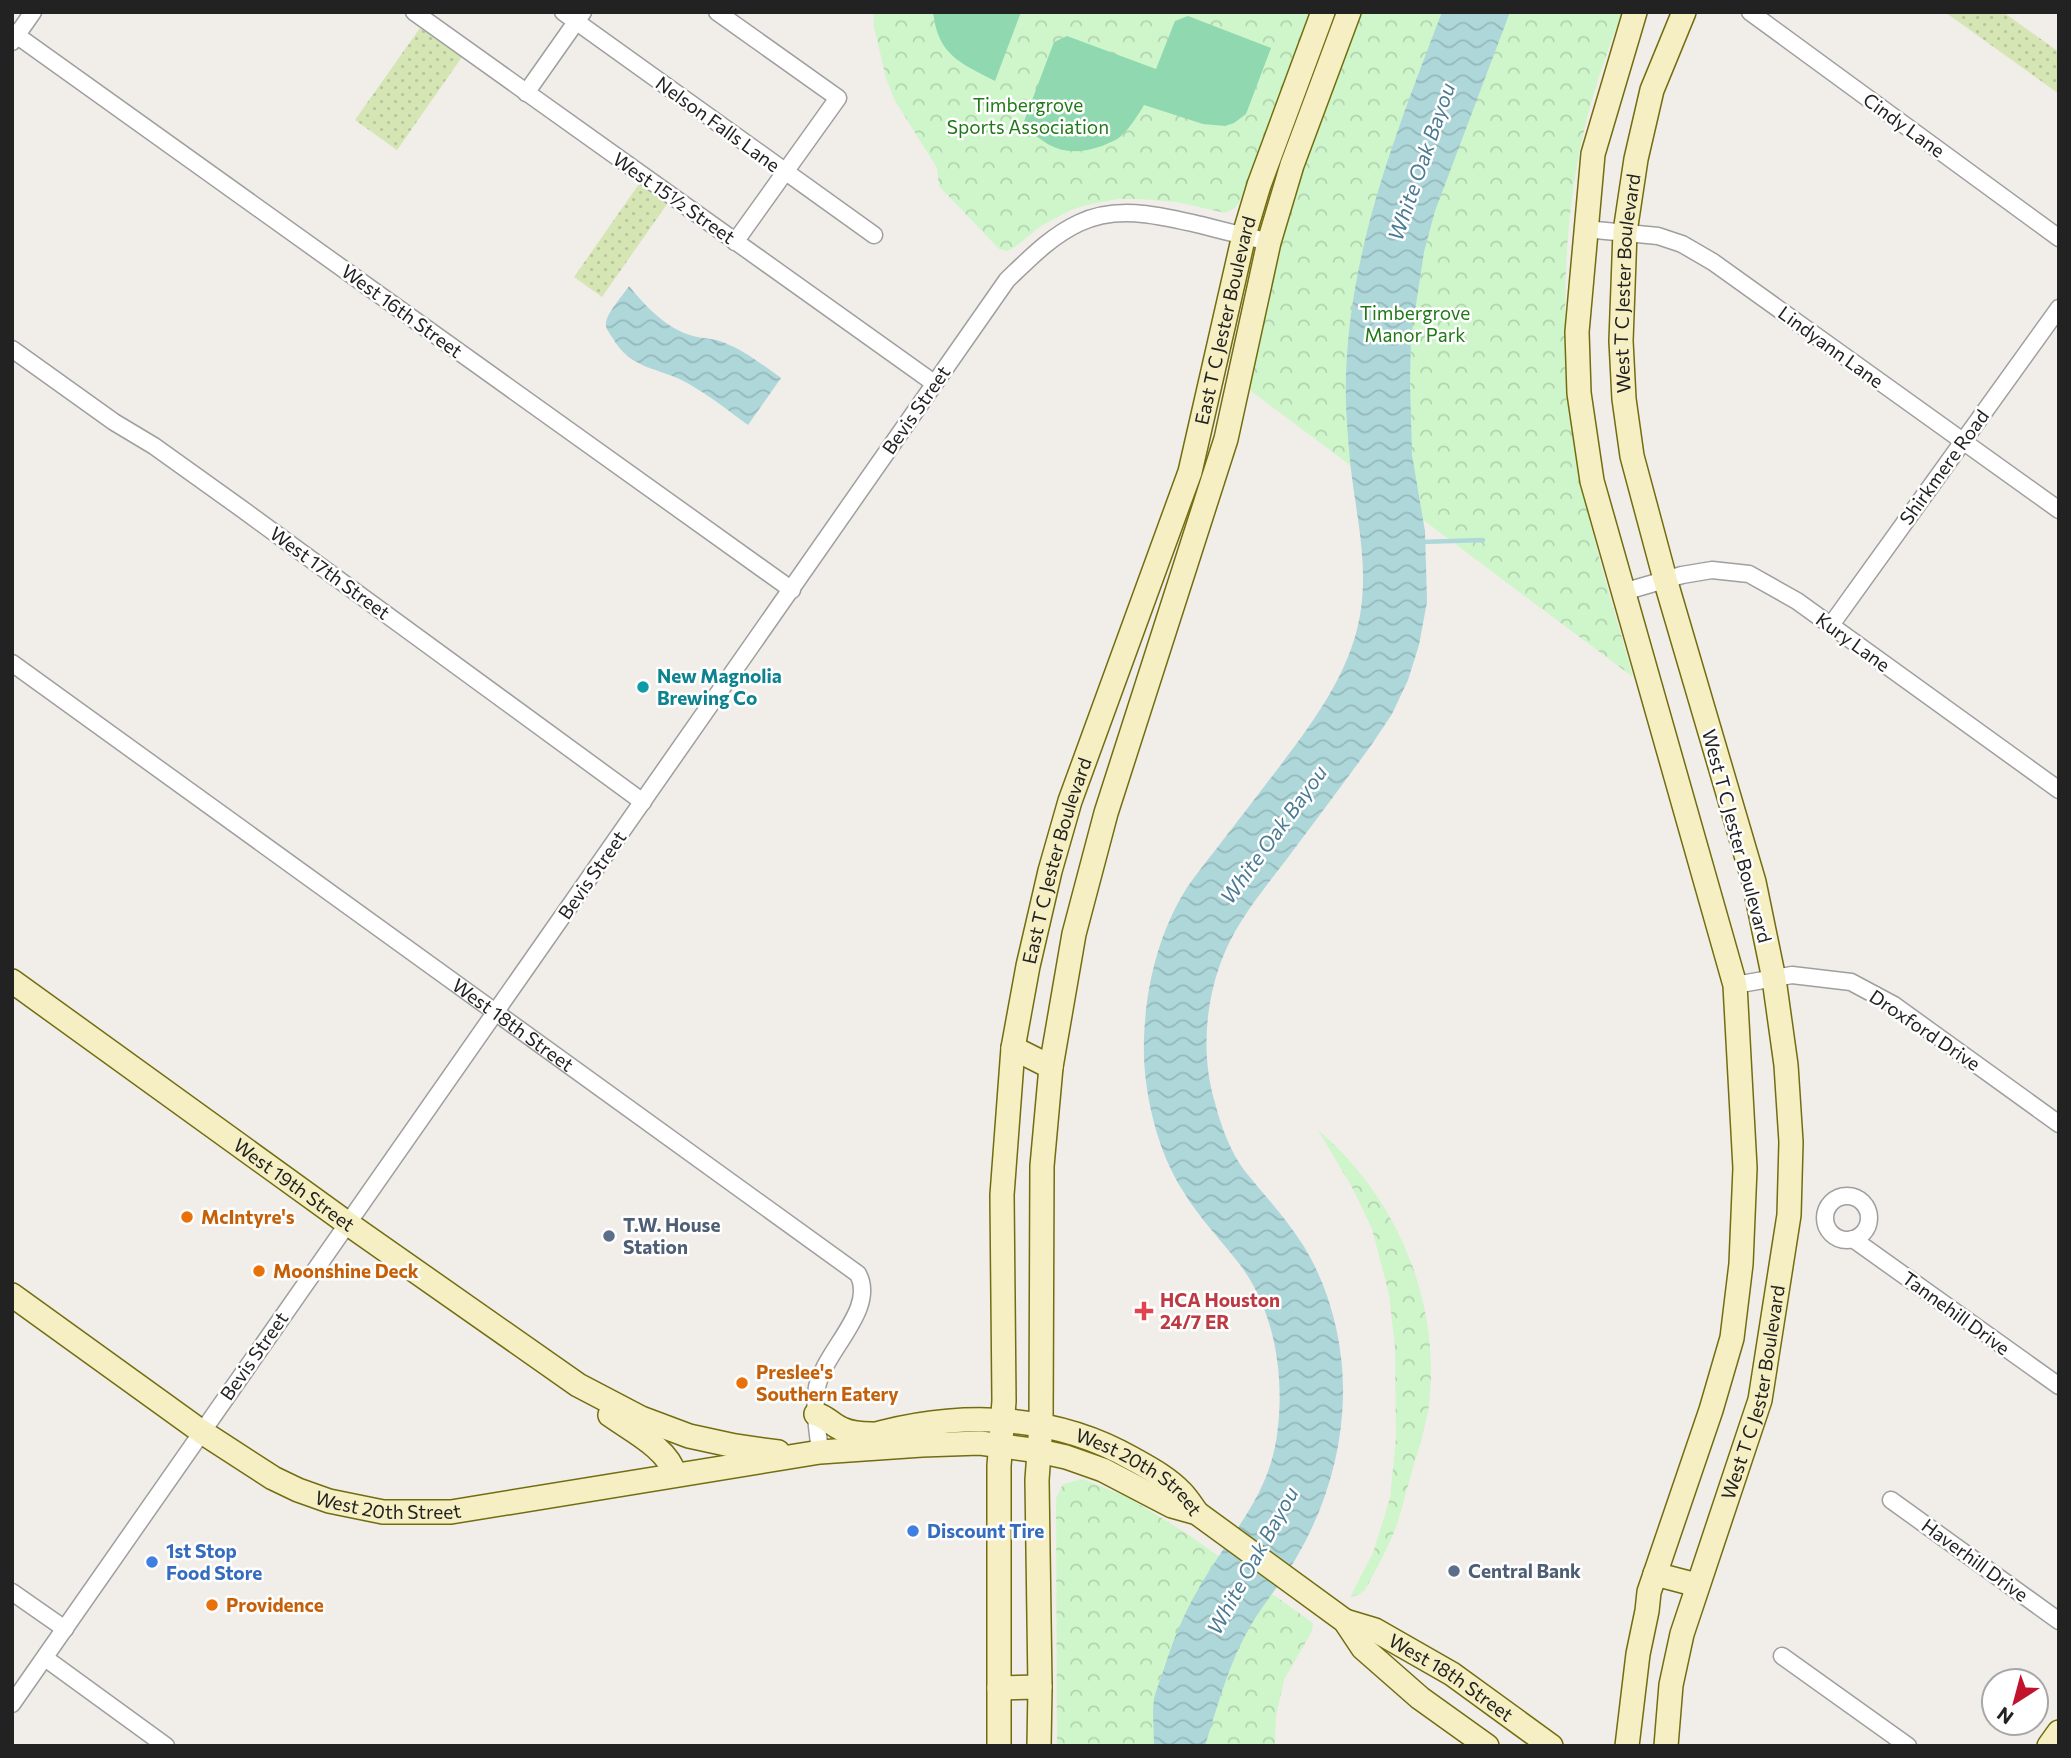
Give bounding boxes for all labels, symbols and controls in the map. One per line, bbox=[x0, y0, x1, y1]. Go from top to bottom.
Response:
street label: Nelson Falls Lane bbox=[652, 71, 785, 176]
water label: White Oak Bayou bbox=[1382, 79, 1459, 244]
street label: Cindy Lane bbox=[1859, 87, 1949, 162]
park label: Timbergrove Sports Association bbox=[947, 93, 1109, 138]
street label: West 15½ Street bbox=[609, 147, 740, 248]
street label: West T C Jester Boulevard bbox=[1609, 172, 1645, 394]
street label: East T C Jester Boulevard bbox=[1189, 213, 1260, 427]
street label: West 16th Street bbox=[337, 259, 467, 362]
park label: Timbergrove Manor Park bbox=[1360, 301, 1470, 346]
street label: Lindyann Lane bbox=[1774, 301, 1888, 392]
street label: Bevis Street bbox=[877, 361, 955, 458]
street label: Shirkmere Road bbox=[1894, 405, 1993, 529]
street label: West 17th Street bbox=[266, 521, 395, 624]
street label: Kury Lane bbox=[1812, 607, 1895, 676]
place label: New Magnolia Brewing Co bbox=[657, 664, 782, 709]
marker: New Magnolia Brewing Co bbox=[635, 679, 651, 695]
street label: West T C Jester Boulevard bbox=[1698, 727, 1777, 945]
street label: East T C Jester Boulevard bbox=[1017, 754, 1096, 966]
water label: White Oak Bayou bbox=[1214, 760, 1332, 908]
street label: Bevis Street bbox=[553, 826, 631, 923]
street label: West 18th Street bbox=[448, 973, 579, 1076]
street label: Droxford Drive bbox=[1866, 984, 1985, 1075]
street label: West 19th Street bbox=[229, 1133, 360, 1236]
place label: McIntyre's bbox=[201, 1205, 295, 1228]
marker: McIntyre's bbox=[179, 1209, 195, 1225]
place label: T.W. House Station bbox=[623, 1213, 720, 1258]
marker: T.W. House Station bbox=[601, 1228, 617, 1244]
place label: Moonshine Deck bbox=[273, 1259, 419, 1282]
marker: Moonshine Deck bbox=[251, 1263, 267, 1279]
street label: Tannehill Drive bbox=[1898, 1266, 2015, 1359]
street label: West T C Jester Boulevard bbox=[1716, 1283, 1789, 1502]
place label: HCA Houston 24/7 ER bbox=[1160, 1288, 1280, 1333]
marker: HCA Houston 24/7 ER bbox=[1134, 1301, 1154, 1321]
street label: Bevis Street bbox=[215, 1307, 293, 1404]
place label: Preslee's Southern Eatery bbox=[756, 1360, 899, 1405]
marker: Preslee's Southern Eatery bbox=[734, 1375, 750, 1391]
street label: West 20th Street bbox=[1073, 1423, 1207, 1520]
water label: White Oak Bayou bbox=[1201, 1482, 1303, 1638]
street label: West 20th Street bbox=[312, 1485, 463, 1523]
street label: Haverhill Drive bbox=[1918, 1513, 2033, 1606]
place label: Discount Tire bbox=[927, 1519, 1044, 1542]
marker: Discount Tire bbox=[905, 1523, 921, 1539]
place label: 1st Stop Food Store bbox=[166, 1539, 262, 1584]
marker: 1st Stop Food Store bbox=[144, 1554, 160, 1570]
place label: Central Bank bbox=[1468, 1559, 1581, 1582]
marker: Central Bank bbox=[1446, 1563, 1462, 1579]
place label: Providence bbox=[226, 1593, 324, 1616]
marker: Providence bbox=[204, 1597, 220, 1613]
street label: West 18th Street bbox=[1385, 1628, 1518, 1726]
north arrow bbox=[1980, 1667, 2050, 1737]
text: N bbox=[1992, 1703, 2017, 1730]

